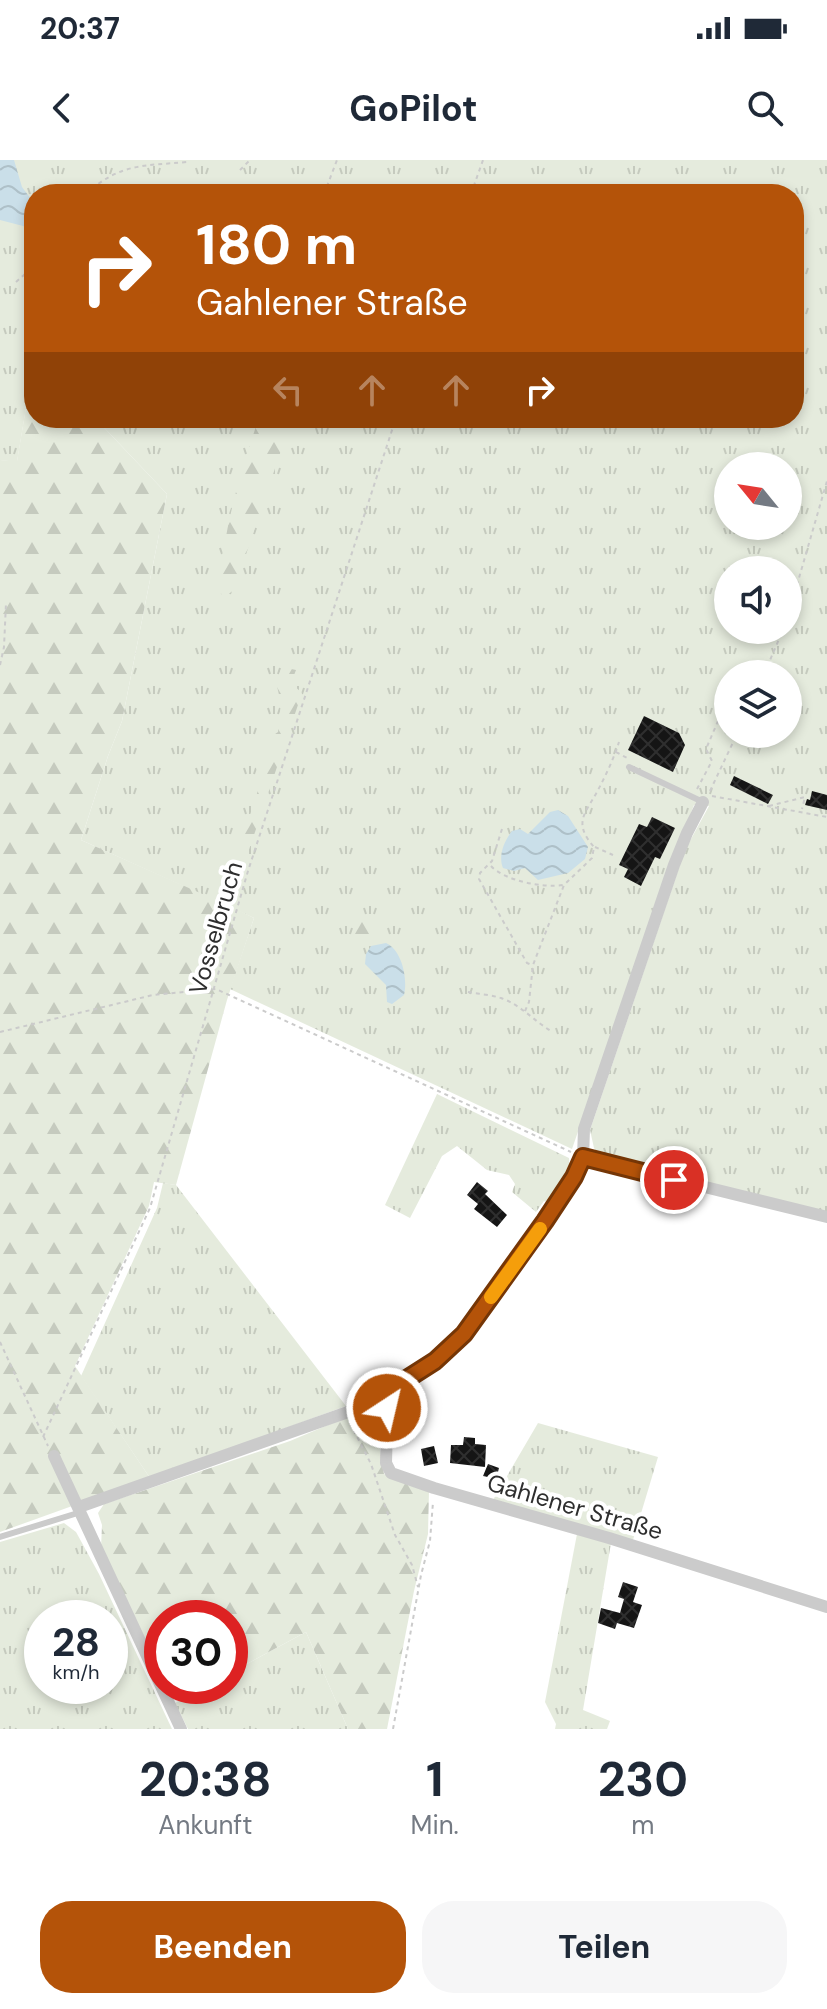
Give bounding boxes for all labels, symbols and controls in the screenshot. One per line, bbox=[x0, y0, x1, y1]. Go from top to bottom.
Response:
text: 20:37 bbox=[40, 9, 120, 48]
text: GoPilot bbox=[349, 85, 478, 132]
icon: back bbox=[40, 86, 84, 130]
icon: search bbox=[743, 86, 787, 130]
text: 180 m bbox=[196, 208, 357, 281]
icon: right bbox=[64, 216, 168, 320]
text: Gahlener Straße bbox=[196, 279, 468, 326]
icon: left bbox=[266, 368, 310, 412]
icon: ahead bbox=[350, 368, 394, 412]
icon: ahead bbox=[434, 368, 478, 412]
icon: right bbox=[518, 368, 562, 412]
north arrow bbox=[714, 452, 802, 540]
map controls bbox=[714, 452, 802, 748]
button: sound bbox=[714, 556, 802, 644]
button: layers bbox=[714, 660, 802, 748]
street label: Vosselbruch bbox=[182, 858, 249, 998]
pin bbox=[640, 1146, 708, 1214]
icon: arrive bbox=[652, 1158, 696, 1202]
position arrow bbox=[345, 1366, 429, 1450]
street label: Gahlener Straße bbox=[484, 1467, 666, 1546]
speed limit sign: 30 bbox=[144, 1600, 248, 1704]
text: 28 bbox=[52, 1616, 100, 1668]
text: km/h bbox=[52, 1659, 100, 1685]
text: 20:38 bbox=[139, 1748, 272, 1811]
text: 1 bbox=[426, 1748, 443, 1811]
text: 230 bbox=[598, 1748, 688, 1811]
text: Ankunft bbox=[158, 1808, 252, 1842]
text: Min. bbox=[411, 1808, 459, 1842]
text: m bbox=[631, 1808, 654, 1842]
button: Beenden bbox=[40, 1901, 406, 1993]
button: Teilen bbox=[422, 1901, 787, 1993]

